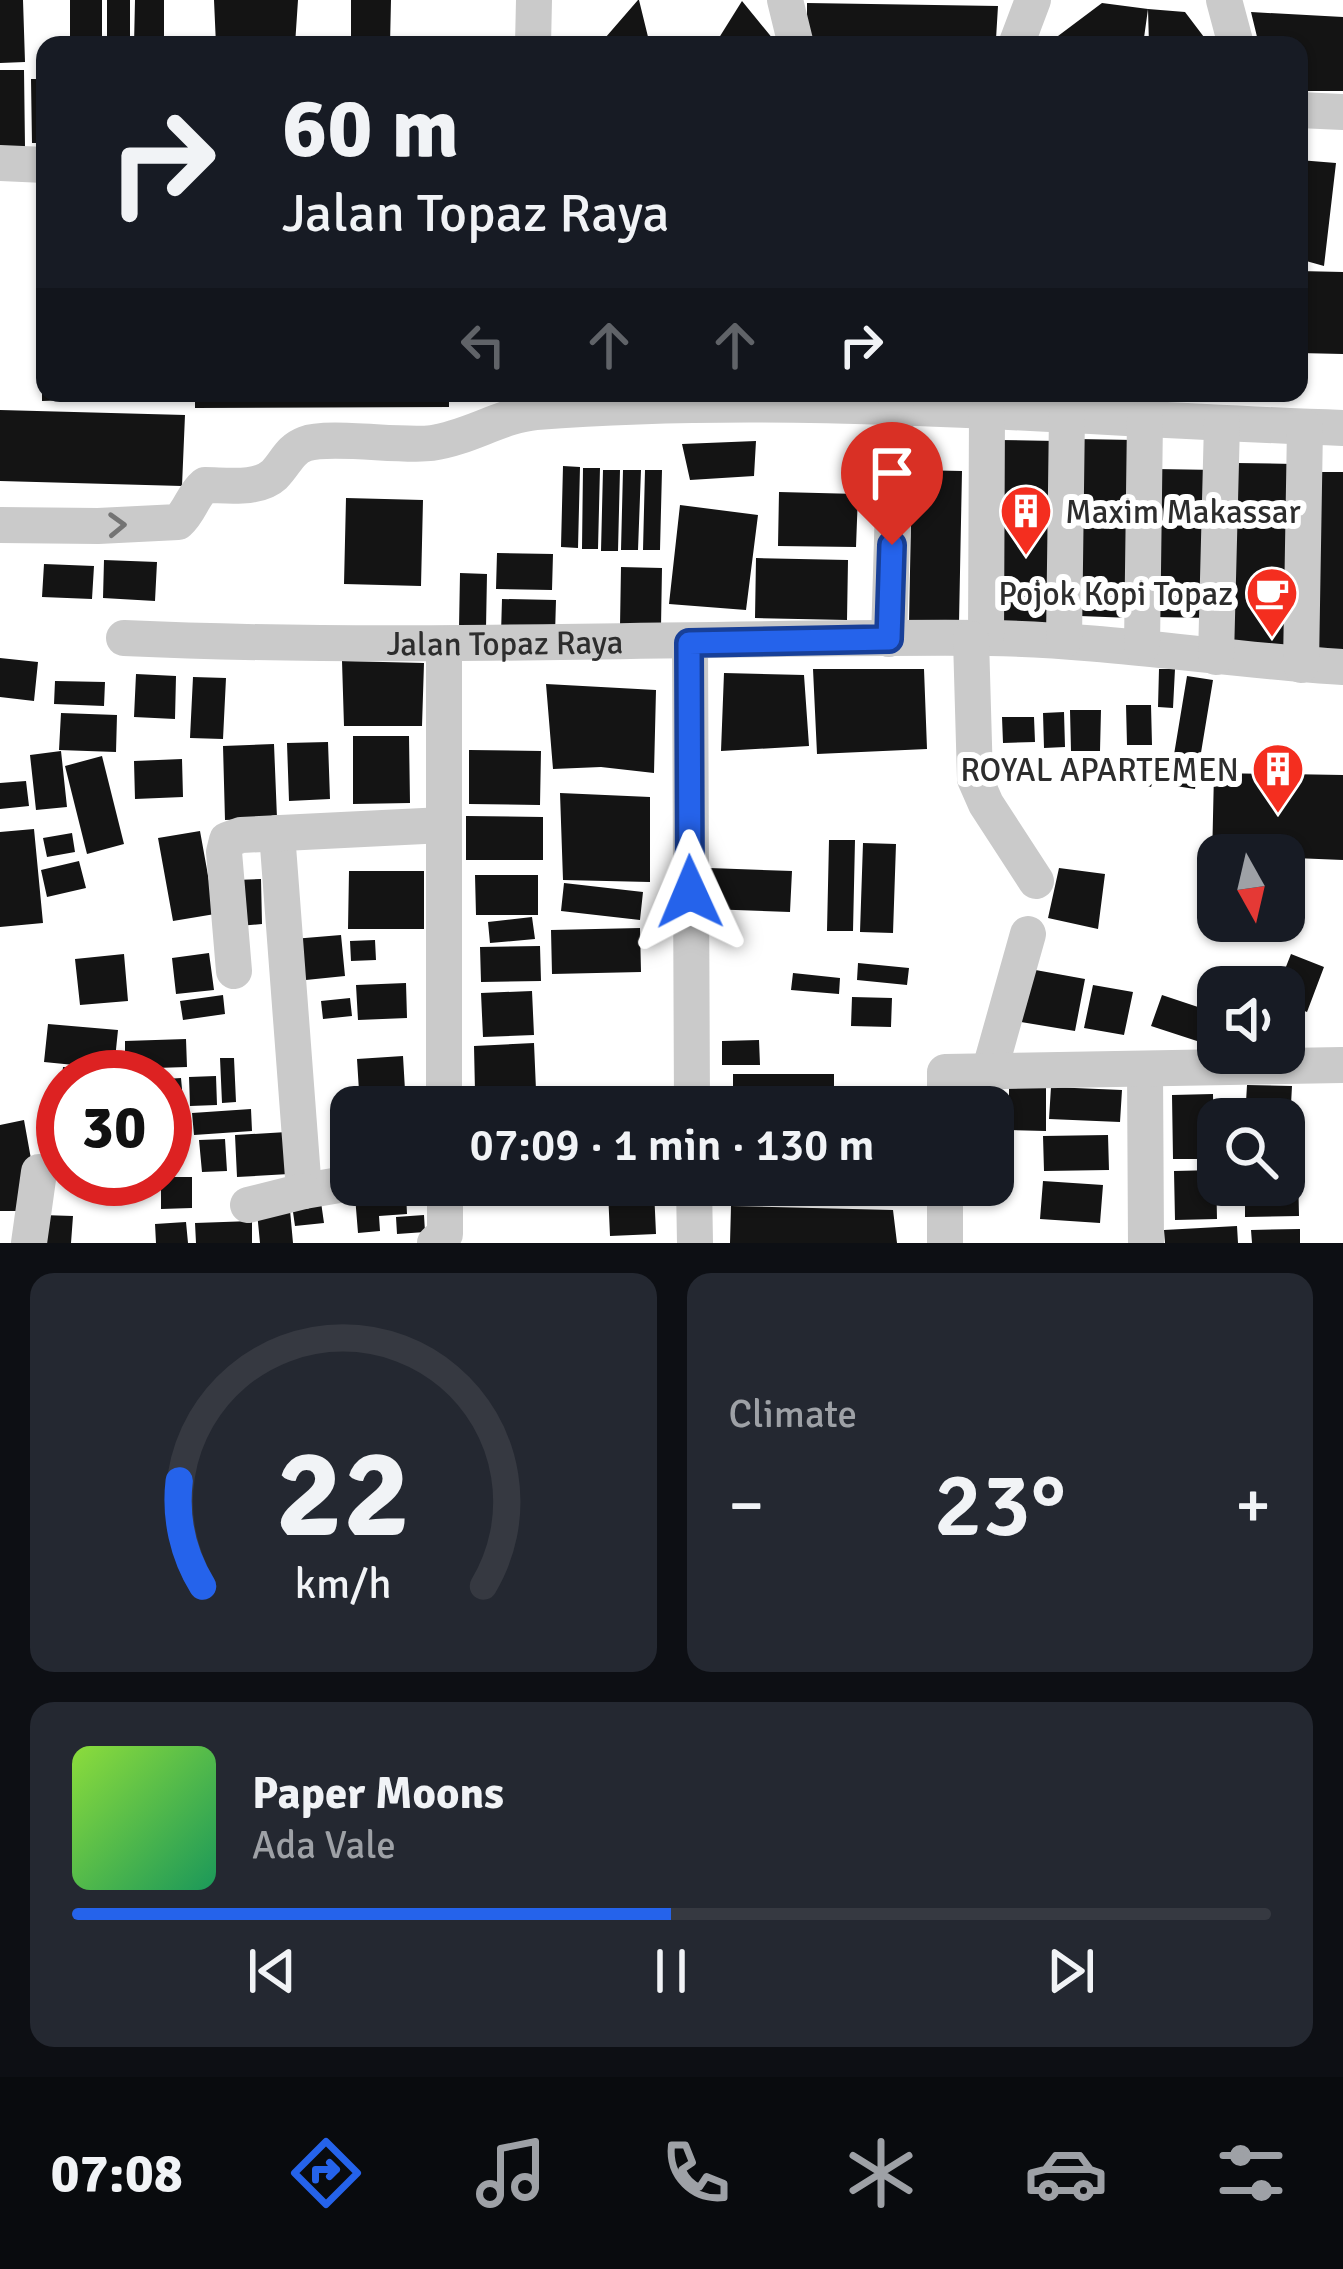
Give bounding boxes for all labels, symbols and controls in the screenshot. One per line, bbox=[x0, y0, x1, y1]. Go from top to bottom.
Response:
text: 60 m bbox=[282, 77, 459, 181]
icon: right bbox=[84, 84, 240, 240]
text: Jalan Topaz Raya bbox=[282, 180, 670, 247]
icon: left bbox=[450, 312, 516, 378]
icon: ahead bbox=[576, 312, 642, 378]
icon: ahead bbox=[702, 312, 768, 378]
icon: right bbox=[828, 312, 894, 378]
pin bbox=[841, 422, 943, 545]
icon: arrive bbox=[859, 440, 925, 506]
building icon: Maxim Makassar bbox=[998, 483, 1054, 557]
place label: Maxim Makassar bbox=[1065, 492, 1301, 533]
one-way arrow bbox=[108, 513, 127, 539]
cafe icon: Pojok Kopi Topaz bbox=[1244, 565, 1300, 639]
place label: Pojok Kopi Topaz bbox=[998, 574, 1233, 615]
street label: Jalan Topaz Raya bbox=[386, 622, 624, 665]
building icon: ROYAL APARTEMEN bbox=[1250, 741, 1306, 815]
place label: ROYAL APARTEMEN bbox=[960, 750, 1239, 791]
position arrow bbox=[627, 829, 753, 955]
north arrow bbox=[1197, 834, 1305, 942]
map controls bbox=[1197, 834, 1305, 1206]
button: sound bbox=[1197, 966, 1305, 1074]
speed limit sign: 30 bbox=[36, 1050, 192, 1206]
button: search bbox=[1197, 1098, 1305, 1206]
text: 07:09 · 1 min · 130 m bbox=[470, 1118, 874, 1173]
text: Climate bbox=[729, 1390, 857, 1438]
text: 22 bbox=[276, 1418, 411, 1571]
text: 23° bbox=[934, 1450, 1066, 1561]
text: − bbox=[729, 1465, 764, 1546]
text: + bbox=[1235, 1465, 1271, 1546]
text: km/h bbox=[295, 1557, 392, 1610]
text: Paper Moons bbox=[252, 1766, 504, 1821]
text: Ada Vale bbox=[252, 1821, 396, 1869]
icon: previous bbox=[239, 1938, 305, 2004]
icon: pause bbox=[638, 1938, 704, 2004]
icon: next bbox=[1038, 1938, 1104, 2004]
icon: directions bbox=[284, 2131, 368, 2215]
icon: music bbox=[469, 2131, 553, 2215]
icon: phone bbox=[654, 2131, 738, 2215]
icon: climate bbox=[839, 2131, 923, 2215]
icon: car bbox=[1024, 2131, 1108, 2215]
icon: filters bbox=[1209, 2131, 1293, 2215]
text: 07:08 bbox=[50, 2140, 183, 2207]

